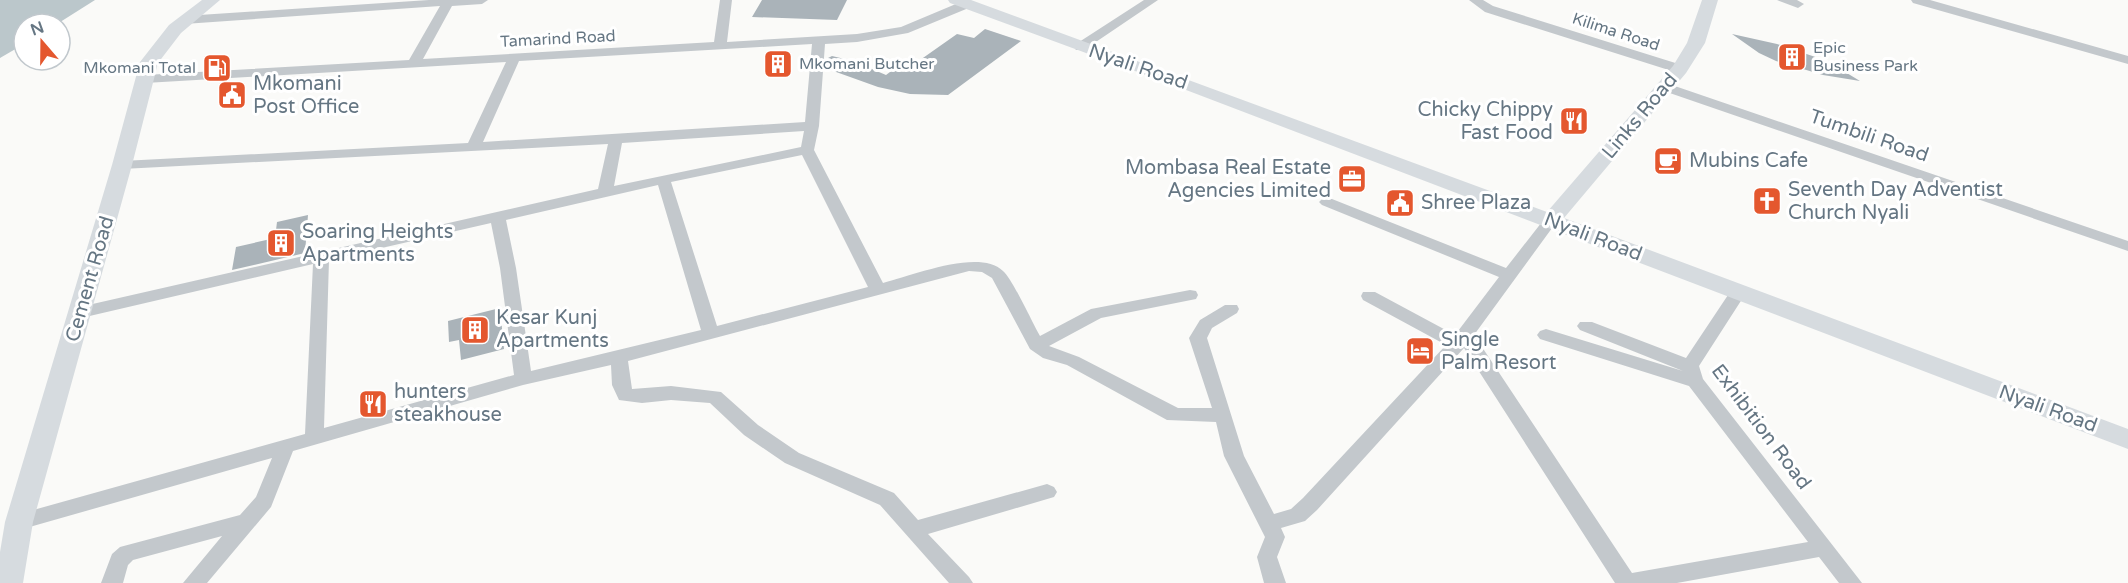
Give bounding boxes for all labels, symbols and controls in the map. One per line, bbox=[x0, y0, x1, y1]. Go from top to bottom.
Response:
street label: Kilima Road bbox=[1570, 8, 1662, 56]
north arrow bbox=[12, 12, 72, 72]
text: N bbox=[28, 17, 47, 40]
street label: Tamarind Road bbox=[500, 26, 616, 52]
place label: Epic Business Park bbox=[1813, 38, 1918, 76]
street label: Nyali Road bbox=[1085, 39, 1191, 95]
building icon: Epic Business Park bbox=[1776, 41, 1808, 73]
building icon: Mkomani Butcher bbox=[762, 48, 794, 80]
fuel station icon: Mkomani Total bbox=[201, 52, 233, 84]
place label: Mkomani Butcher bbox=[799, 54, 935, 74]
place label: Mkomani Total bbox=[83, 58, 196, 78]
street label: Links Road bbox=[1597, 68, 1683, 164]
place label: Mkomani Post Office bbox=[253, 72, 359, 119]
public building icon: Mkomani Post Office bbox=[216, 79, 248, 111]
place label: Chicky Chippy Fast Food bbox=[1418, 98, 1553, 145]
street label: Tumbili Road bbox=[1806, 104, 1932, 168]
restaurant icon: Chicky Chippy Fast Food bbox=[1558, 105, 1590, 137]
cafe icon: Mubins Cafe bbox=[1652, 145, 1684, 177]
place label: Mubins Cafe bbox=[1689, 149, 1808, 173]
place label: Mombasa Real Estate Agencies Limited bbox=[1125, 156, 1331, 203]
office icon: Mombasa Real Estate Agencies Limited bbox=[1336, 163, 1368, 195]
place label: Seventh Day Adventist Church Nyali bbox=[1788, 178, 2003, 225]
church icon: Seventh Day Adventist Church Nyali bbox=[1751, 185, 1783, 217]
public building icon: Shree Plaza bbox=[1384, 187, 1416, 219]
place label: Shree Plaza bbox=[1421, 191, 1531, 215]
street label: Nyali Road bbox=[1541, 207, 1645, 267]
street label: Cement Road bbox=[61, 213, 119, 345]
place label: Soaring Heights Apartments bbox=[302, 220, 453, 267]
building icon: Soaring Heights Apartments bbox=[265, 227, 297, 259]
place label: Kesar Kunj Apartments bbox=[496, 306, 609, 353]
building icon: Kesar Kunj Apartments bbox=[459, 314, 491, 346]
place label: Single Palm Resort bbox=[1441, 328, 1557, 375]
hotel icon: Single Palm Resort bbox=[1404, 335, 1436, 367]
street label: Exhibition Road bbox=[1706, 360, 1816, 494]
place label: hunters steakhouse bbox=[394, 380, 502, 427]
street label: Nyali Road bbox=[1995, 380, 2101, 438]
restaurant icon: hunters steakhouse bbox=[357, 388, 389, 420]

